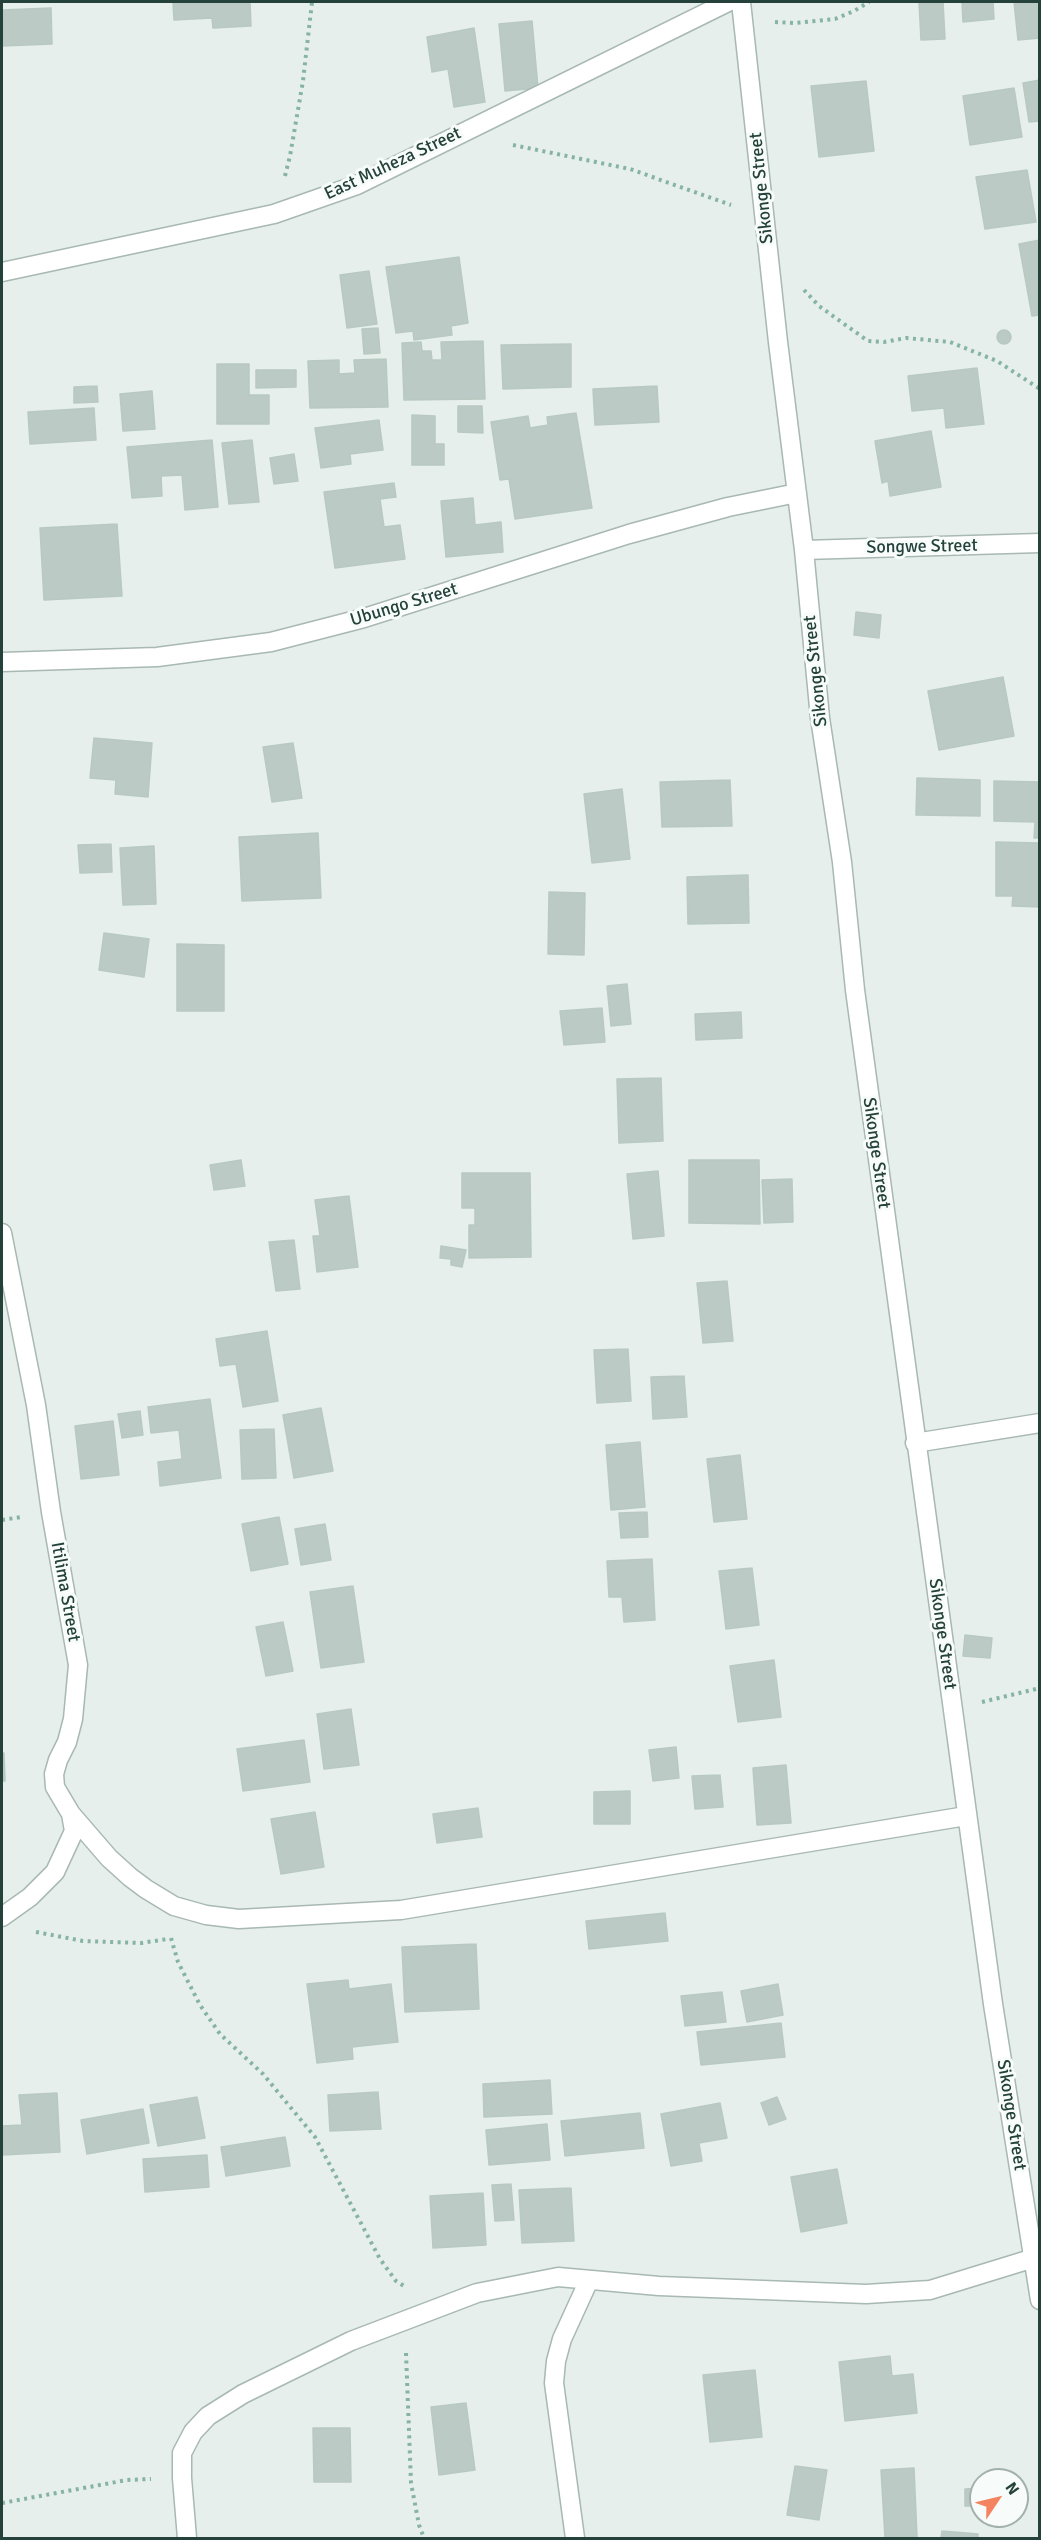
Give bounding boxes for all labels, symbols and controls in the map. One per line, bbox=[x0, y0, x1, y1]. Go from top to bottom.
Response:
street label: East Muheza Street bbox=[321, 123, 465, 205]
street label: Sikonge Street bbox=[745, 131, 779, 245]
street label: Songwe Street bbox=[866, 535, 978, 559]
street label: Ubungo Street bbox=[348, 578, 460, 632]
street label: Sikonge Street bbox=[799, 614, 833, 728]
street label: Sikonge Street bbox=[858, 1096, 894, 1210]
street label: Itilima Street bbox=[46, 1540, 84, 1644]
street label: Sikonge Street bbox=[924, 1577, 960, 1691]
street label: Sikonge Street bbox=[992, 2058, 1030, 2172]
north arrow bbox=[969, 2468, 1029, 2528]
text: N bbox=[1001, 2479, 1023, 2499]

